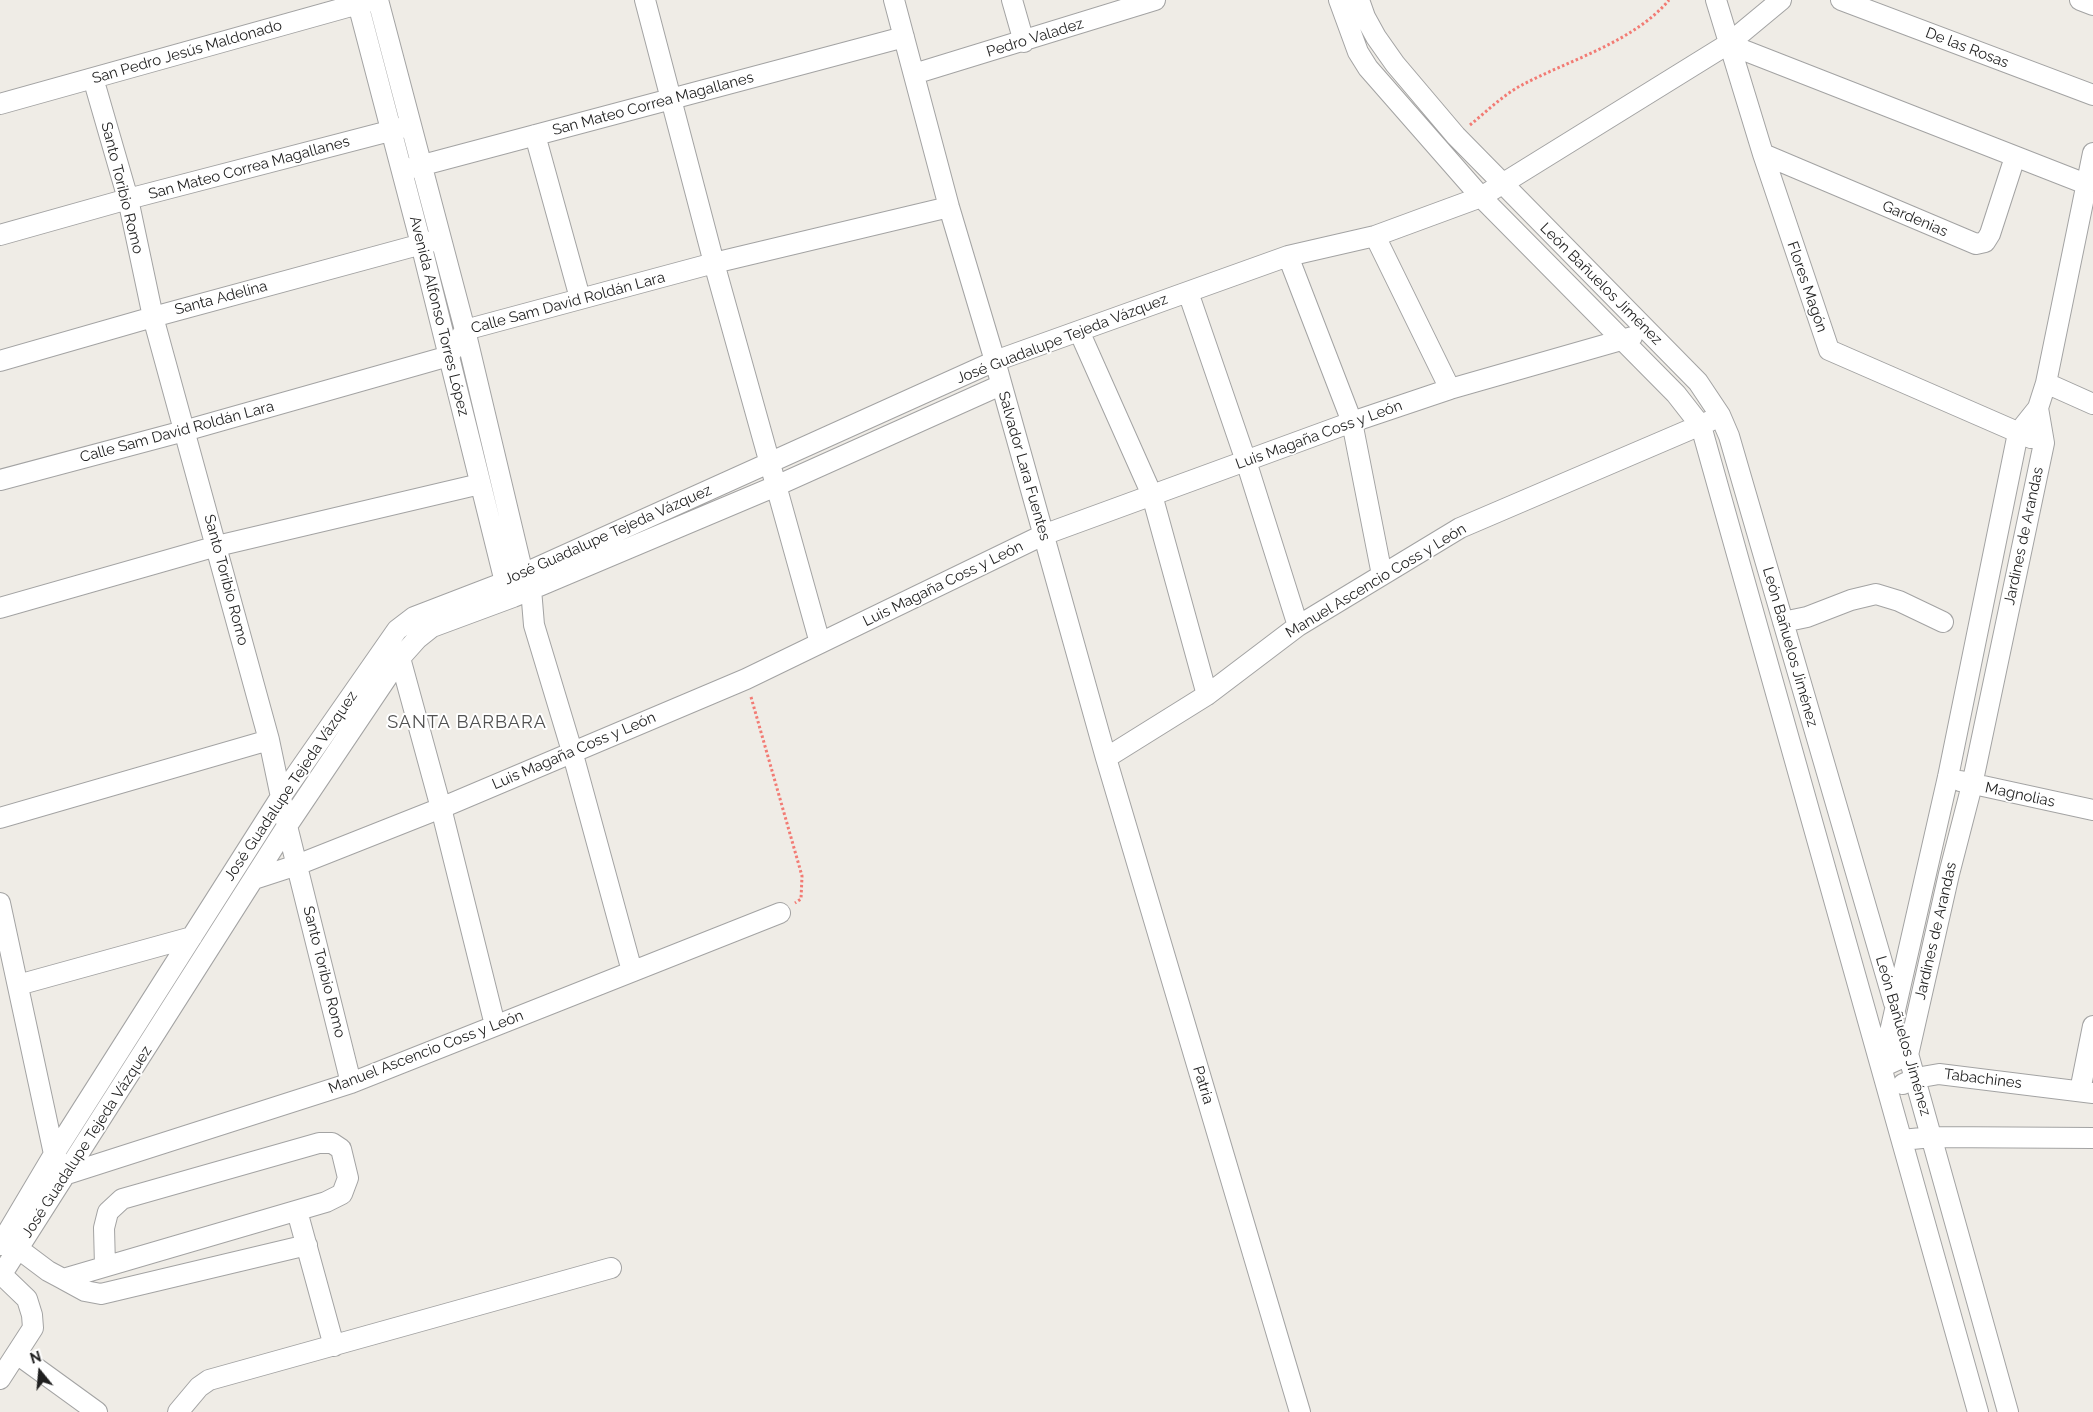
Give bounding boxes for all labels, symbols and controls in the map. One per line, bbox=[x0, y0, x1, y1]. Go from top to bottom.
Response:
street label: Pedro Valadez bbox=[984, 15, 1086, 61]
street label: San Pedro Jesús Maldonado bbox=[90, 16, 284, 88]
street label: De las Rosas bbox=[1923, 24, 2011, 72]
street label: San Mateo Correa Magallanes bbox=[550, 68, 756, 140]
street label: Santo Toribio Romo bbox=[97, 120, 147, 256]
street label: San Mateo Correa Magallanes bbox=[146, 132, 352, 204]
street label: Gardenias bbox=[1879, 197, 1951, 241]
street label: Avenida Alfonso Torres López bbox=[405, 214, 473, 418]
street label: León Bañuelos Jiménez bbox=[1536, 219, 1666, 349]
street label: Flores Magón bbox=[1783, 239, 1831, 335]
street label: Calle Sam David Roldán Lara bbox=[469, 268, 667, 338]
street label: Santa Adelina bbox=[173, 277, 269, 319]
street label: José Guadalupe Tejeda Vázquez bbox=[954, 290, 1170, 388]
street label: Salvador Lara Fuentes bbox=[994, 389, 1054, 543]
street label: Luis Magaña Coss y León bbox=[1233, 396, 1405, 474]
street label: Calle Sam David Roldán Lara bbox=[78, 397, 276, 467]
street label: Jardines de Arandas bbox=[2001, 465, 2047, 607]
street label: José Guadalupe Tejeda Vázquez bbox=[502, 481, 714, 589]
street label: Santo Toribio Romo bbox=[200, 512, 252, 648]
street label: Manuel Ascencio Coss y León bbox=[1282, 520, 1470, 642]
street label: Luis Magaña Coss y León bbox=[860, 537, 1026, 631]
street label: León Bañuelos Jiménez bbox=[1759, 565, 1821, 729]
street label: José Guadalupe Tejeda Vázquez bbox=[221, 688, 361, 884]
street label: Luis Magaña Coss y León bbox=[490, 708, 658, 794]
district label: SANTA BARBARA bbox=[386, 712, 548, 734]
street label: Magnolias bbox=[1983, 779, 2057, 811]
street label: Jardines de Arandas bbox=[1911, 861, 1961, 1001]
street label: Santo Toribio Romo bbox=[299, 904, 349, 1040]
street label: León Bañuelos Jiménez bbox=[1872, 954, 1934, 1118]
street label: Manuel Ascencio Coss y León bbox=[326, 1006, 526, 1098]
street label: José Guadalupe Tejeda Vázquez bbox=[18, 1043, 156, 1241]
street label: Patria bbox=[1189, 1064, 1217, 1106]
street label: Tabachines bbox=[1943, 1065, 2023, 1093]
north arrow bbox=[15, 1347, 65, 1397]
text: N bbox=[28, 1348, 43, 1367]

